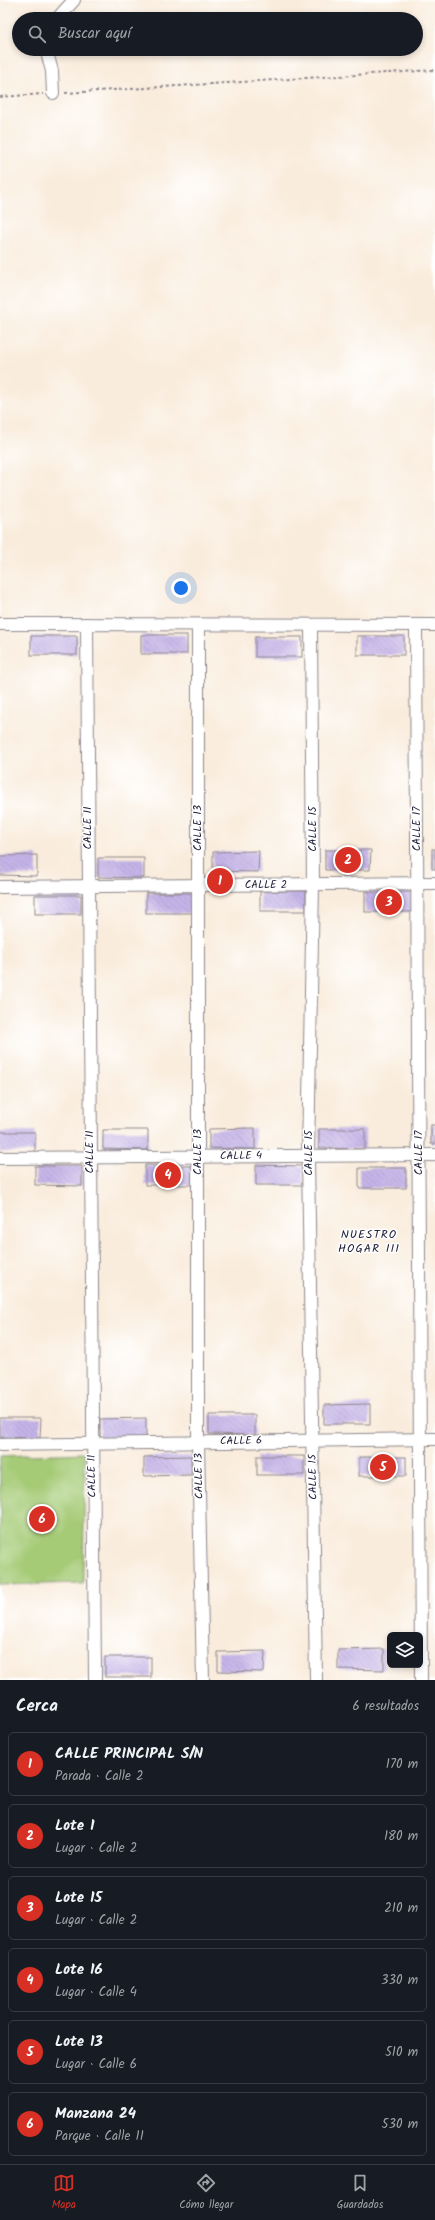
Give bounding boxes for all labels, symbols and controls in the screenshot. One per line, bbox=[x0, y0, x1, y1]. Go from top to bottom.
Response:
search box bbox=[12, 12, 423, 56]
text: Buscar aquí bbox=[58, 22, 131, 46]
icon: search bbox=[26, 23, 48, 45]
your location bbox=[171, 578, 191, 598]
street label: CALLE 13 bbox=[189, 805, 207, 851]
street label: CALLE 15 bbox=[304, 805, 322, 852]
street label: CALLE 11 bbox=[79, 806, 97, 850]
street label: CALLE 17 bbox=[408, 806, 426, 851]
pin: 2 bbox=[335, 845, 361, 875]
pin: 1 bbox=[207, 866, 233, 896]
street label: CALLE 2 bbox=[245, 876, 287, 894]
pin: 3 bbox=[376, 887, 402, 917]
street label: CALLE 13 bbox=[189, 1129, 207, 1175]
street label: CALLE 15 bbox=[300, 1129, 318, 1176]
street label: CALLE 11 bbox=[81, 1130, 99, 1174]
street label: CALLE 17 bbox=[410, 1130, 428, 1175]
street label: CALLE 4 bbox=[220, 1147, 262, 1165]
pin: 4 bbox=[155, 1160, 181, 1190]
district label: NUESTRO HOGAR III bbox=[338, 1225, 400, 1258]
street label: CALLE 6 bbox=[220, 1432, 262, 1450]
pin: 5 bbox=[370, 1452, 396, 1482]
street label: CALLE 13 bbox=[190, 1453, 208, 1499]
street label: CALLE 15 bbox=[304, 1453, 322, 1500]
street label: CALLE 11 bbox=[83, 1454, 101, 1498]
pin: 6 bbox=[29, 1504, 55, 1534]
map controls bbox=[387, 1632, 423, 1668]
button: layers bbox=[387, 1632, 423, 1668]
text: Cerca bbox=[16, 1693, 58, 1720]
text: 6 resultados bbox=[352, 1696, 419, 1717]
text: CALLE PRINCIPAL S/N bbox=[55, 1742, 203, 1766]
text: 1 bbox=[28, 1754, 32, 1775]
text: 170 m bbox=[386, 1754, 418, 1775]
text: Parada · Calle 2 bbox=[55, 1766, 144, 1787]
text: Lote 1 bbox=[55, 1814, 94, 1838]
text: 2 bbox=[26, 1826, 34, 1847]
text: 180 m bbox=[384, 1826, 418, 1847]
text: Lugar · Calle 2 bbox=[55, 1838, 137, 1859]
text: Lote 15 bbox=[55, 1886, 102, 1910]
text: 3 bbox=[26, 1898, 34, 1919]
text: 210 m bbox=[384, 1898, 418, 1919]
text: Lugar · Calle 2 bbox=[55, 1910, 137, 1931]
text: Lote 16 bbox=[55, 1958, 103, 1982]
text: 4 bbox=[26, 1970, 34, 1991]
text: 330 m bbox=[381, 1970, 418, 1991]
text: Lugar · Calle 4 bbox=[55, 1982, 137, 2003]
text: Lote 13 bbox=[55, 2030, 103, 2054]
text: 5 bbox=[27, 2042, 33, 2063]
text: 510 m bbox=[385, 2042, 418, 2063]
text: Lugar · Calle 6 bbox=[55, 2054, 137, 2075]
text: Manzana 24 bbox=[55, 2102, 136, 2126]
text: 6 bbox=[26, 2114, 34, 2135]
text: 530 m bbox=[382, 2114, 418, 2135]
text: Parque · Calle 11 bbox=[55, 2126, 144, 2147]
tab: Mapa bbox=[52, 2172, 76, 2214]
tab: Cómo llegar bbox=[179, 2172, 233, 2214]
tab: Guardados bbox=[337, 2172, 383, 2214]

